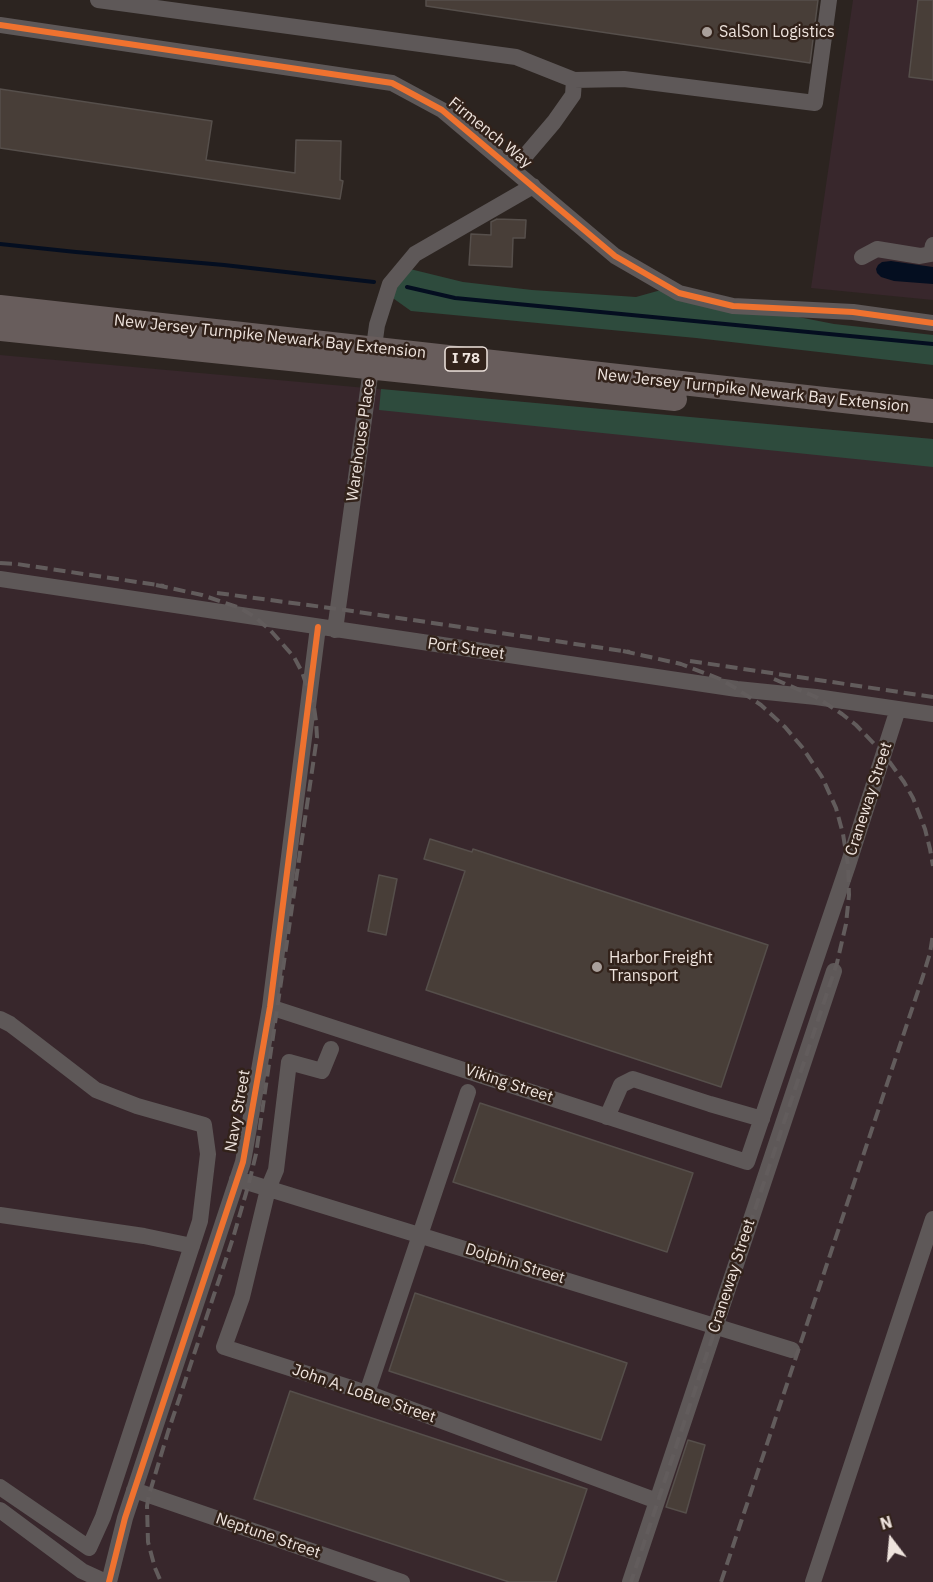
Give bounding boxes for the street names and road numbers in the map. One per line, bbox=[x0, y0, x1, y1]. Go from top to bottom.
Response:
street label: Firmench Way bbox=[444, 93, 536, 173]
street label: New Jersey Turnpike Newark Bay Extension bbox=[113, 311, 427, 363]
road number: I 78 bbox=[445, 347, 487, 371]
street label: New Jersey Turnpike Newark Bay Extension bbox=[596, 365, 910, 417]
street label: Warehouse Place bbox=[343, 377, 379, 503]
street label: Port Street bbox=[426, 634, 506, 664]
street label: Craneway Street bbox=[842, 740, 896, 858]
street label: Viking Street bbox=[463, 1061, 555, 1107]
street label: Navy Street bbox=[221, 1068, 255, 1154]
street label: Craneway Street bbox=[705, 1217, 759, 1335]
street label: Dolphin Street bbox=[463, 1240, 567, 1288]
street label: John A. LoBue Street bbox=[290, 1360, 438, 1428]
street label: Neptune Street bbox=[213, 1509, 323, 1563]

